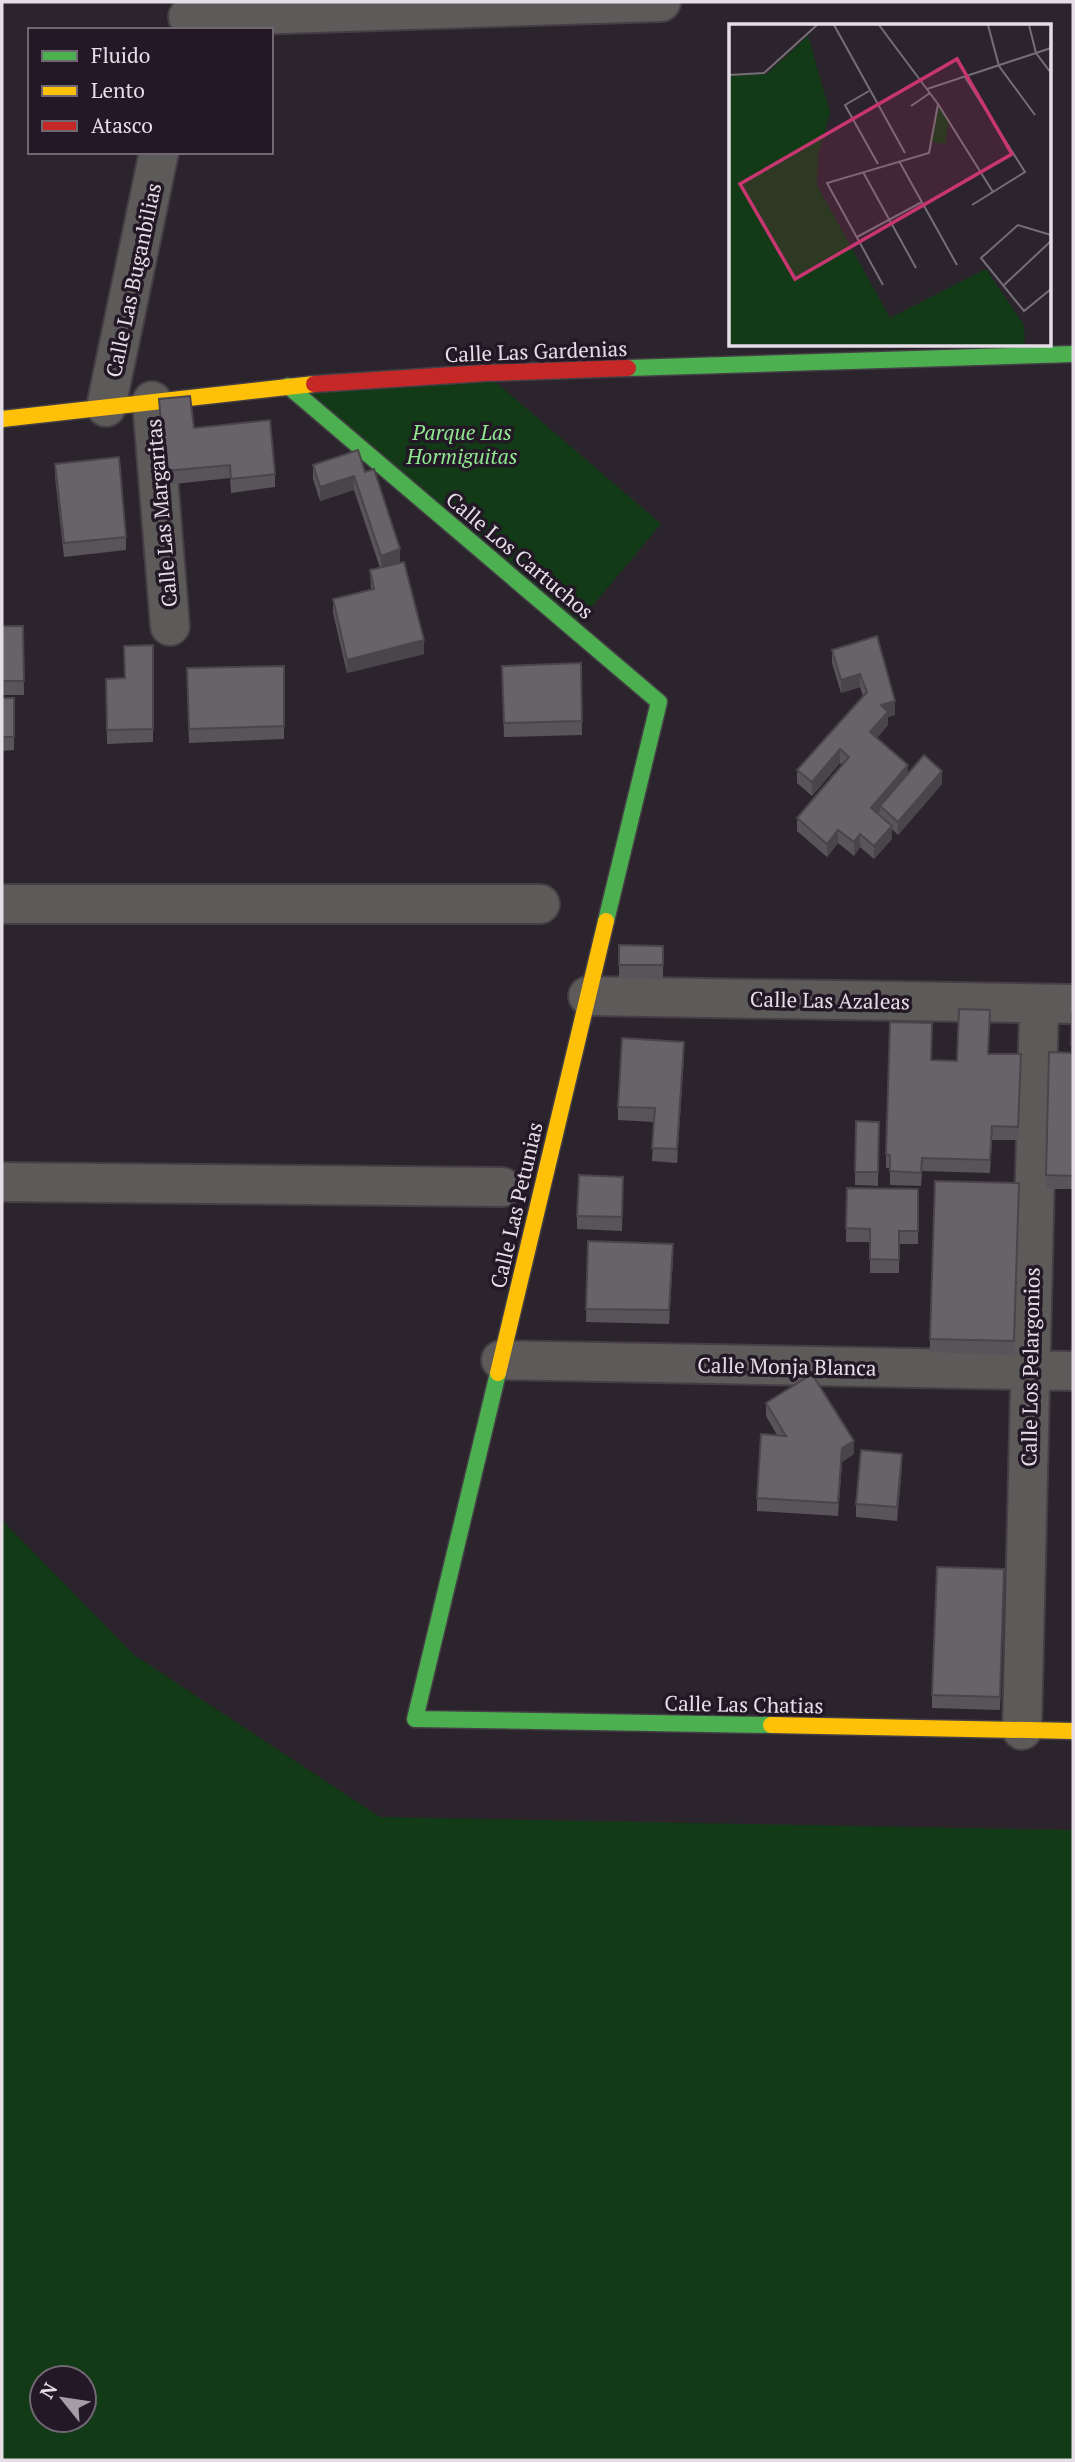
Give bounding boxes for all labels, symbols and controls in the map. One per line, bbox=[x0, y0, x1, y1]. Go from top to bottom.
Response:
inset map bbox=[729, 24, 1050, 346]
legend bbox=[28, 28, 273, 154]
text: Fluido bbox=[91, 41, 150, 69]
text: Lento bbox=[91, 76, 145, 104]
text: Atasco bbox=[91, 111, 153, 139]
street label: Calle Las Buganbilias bbox=[99, 180, 167, 380]
street label: Calle Las Gardenias bbox=[444, 334, 628, 368]
street label: Calle Las Margaritas bbox=[139, 418, 183, 608]
park label: Parque Las Hormiguitas bbox=[405, 418, 518, 470]
street label: Calle Los Cartuchos bbox=[440, 485, 600, 625]
street label: Calle Las Azaleas bbox=[750, 985, 910, 1015]
street label: Calle Las Petunias bbox=[483, 1119, 549, 1291]
street label: Calle Los Pelargonios bbox=[1014, 1267, 1046, 1467]
street label: Calle Monja Blanca bbox=[697, 1350, 877, 1382]
street label: Calle Las Chatias bbox=[664, 1689, 824, 1719]
north arrow bbox=[28, 2364, 98, 2434]
text: N bbox=[33, 2377, 63, 2403]

